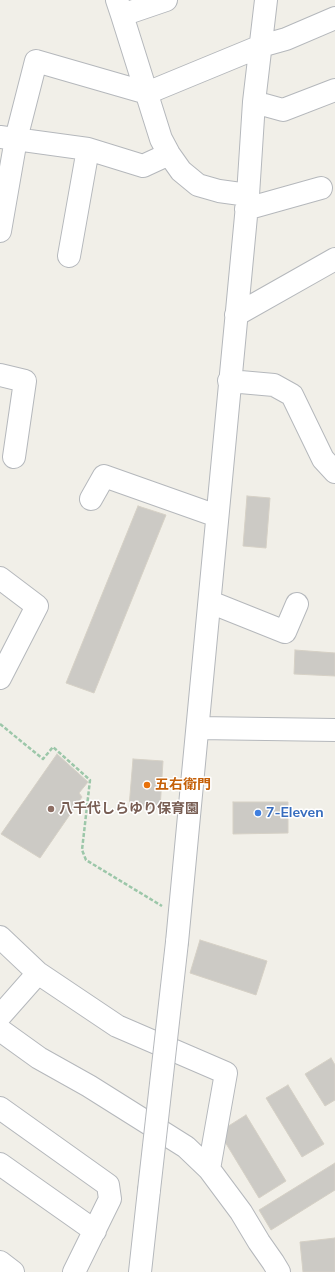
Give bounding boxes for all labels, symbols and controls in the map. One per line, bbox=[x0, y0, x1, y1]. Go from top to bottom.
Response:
place label: 五右衛門 bbox=[155, 777, 211, 793]
marker: 五右衛門 bbox=[142, 780, 152, 790]
place label: 八千代しらゆり保育園 bbox=[59, 801, 199, 817]
marker: 八千代しらゆり保育園 bbox=[46, 804, 56, 814]
place label: 7-Eleven bbox=[266, 805, 324, 821]
marker: 7-Eleven bbox=[253, 808, 263, 818]

